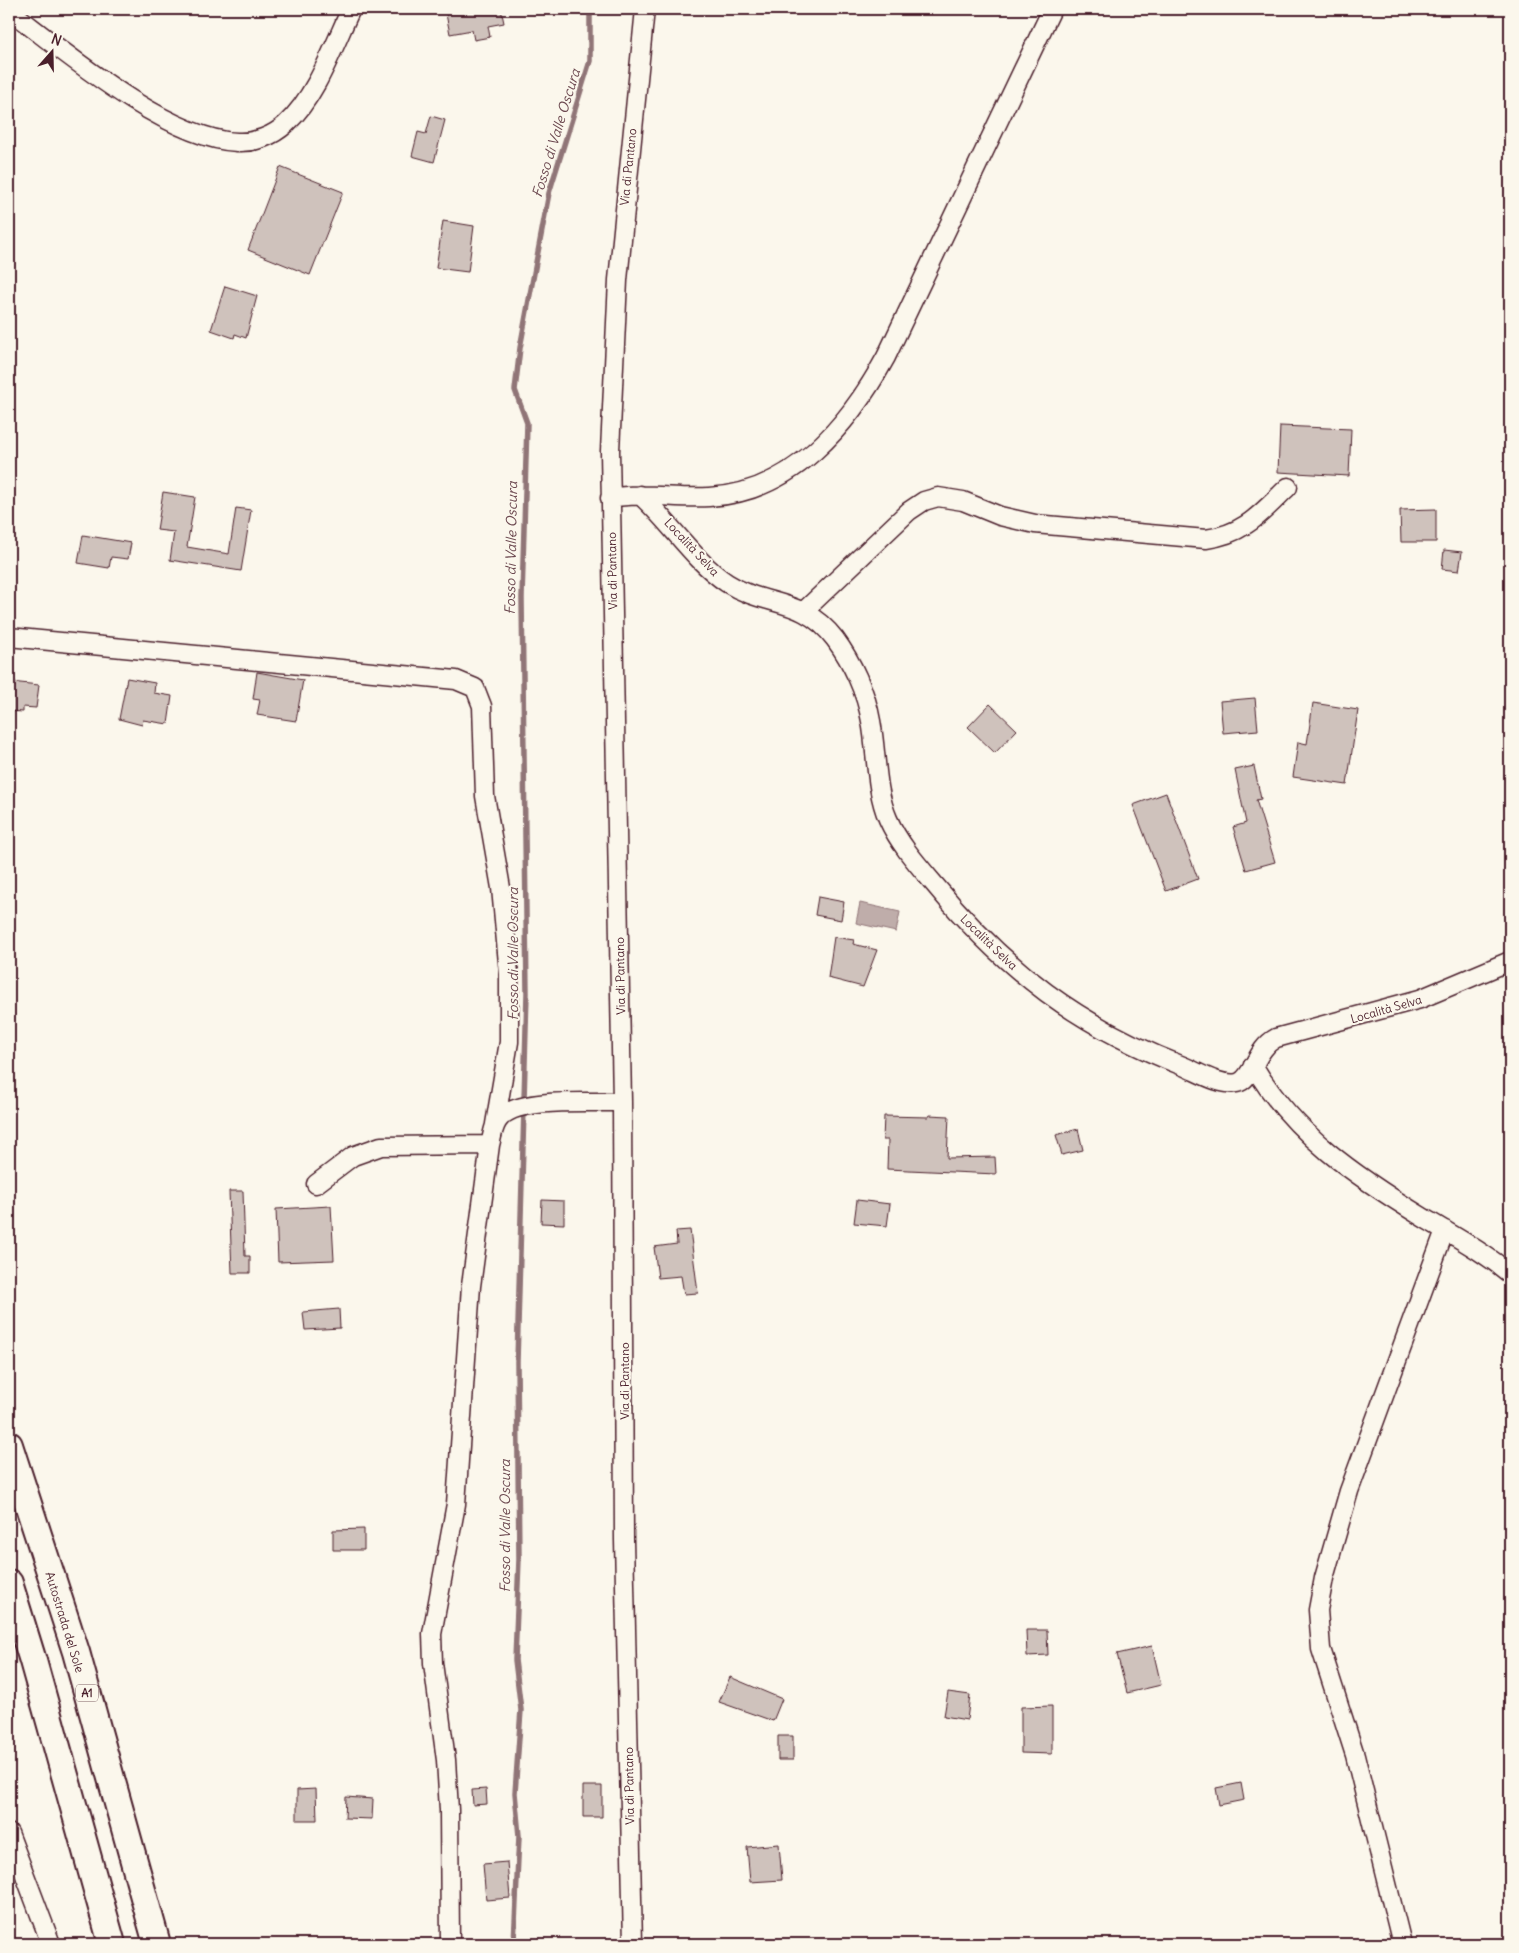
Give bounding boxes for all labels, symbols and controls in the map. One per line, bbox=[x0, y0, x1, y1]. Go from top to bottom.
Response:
north arrow bbox=[28, 28, 78, 78]
text: N bbox=[49, 30, 64, 50]
water label: Fosso di Valle Oscura bbox=[528, 66, 584, 199]
street label: Via di Pantano bbox=[616, 127, 640, 206]
water label: Fosso di Valle Oscura bbox=[501, 480, 521, 615]
street label: Località Selva bbox=[661, 515, 723, 579]
street label: Via di Pantano bbox=[604, 532, 620, 610]
water label: Fosso di Valle Oscura bbox=[504, 886, 522, 1021]
street label: Località Selva bbox=[957, 911, 1021, 973]
street label: Via di Pantano bbox=[612, 937, 628, 1015]
street label: Località Selva bbox=[1349, 992, 1424, 1026]
street label: Via di Pantano bbox=[617, 1342, 632, 1420]
water label: Fosso di Valle Oscura bbox=[496, 1458, 514, 1593]
street label: Autostrada del Sole bbox=[42, 1570, 88, 1674]
road number: A1 bbox=[76, 1685, 98, 1702]
street label: Via di Pantano bbox=[621, 1747, 637, 1825]

